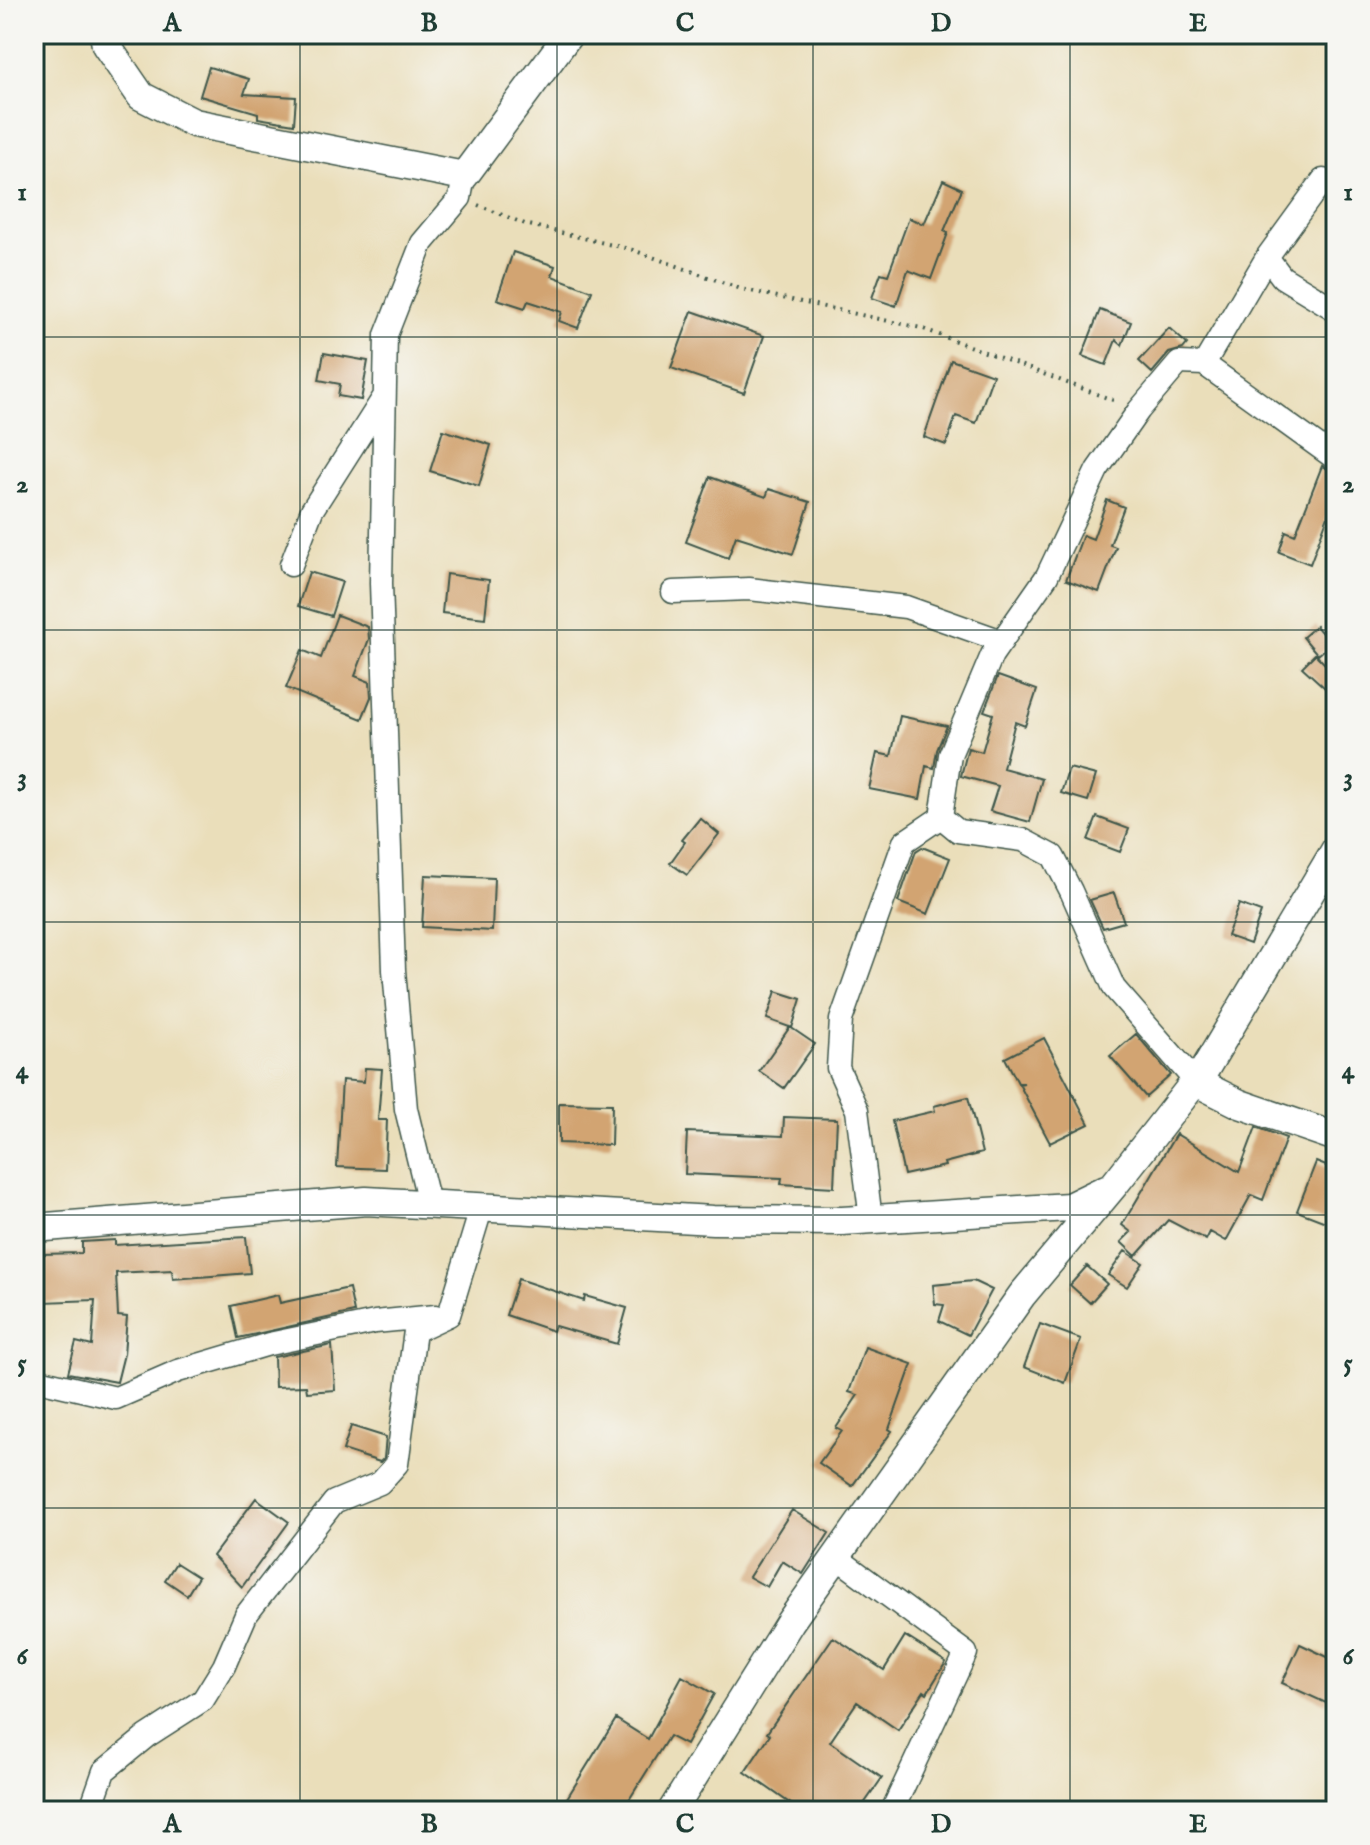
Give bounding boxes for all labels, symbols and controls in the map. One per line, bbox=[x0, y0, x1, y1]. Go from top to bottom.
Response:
text: A bbox=[162, 7, 182, 40]
text: B bbox=[420, 7, 438, 40]
text: C bbox=[676, 7, 695, 40]
text: D bbox=[931, 7, 952, 40]
text: E bbox=[1189, 7, 1207, 40]
text: 1 bbox=[17, 176, 27, 209]
text: 1 bbox=[1343, 176, 1353, 209]
text: 2 bbox=[16, 468, 28, 501]
text: 2 bbox=[1342, 468, 1354, 501]
text: 3 bbox=[17, 761, 27, 794]
text: 3 bbox=[1343, 761, 1353, 794]
text: 4 bbox=[16, 1054, 30, 1087]
text: 4 bbox=[1342, 1054, 1356, 1087]
text: 5 bbox=[17, 1347, 27, 1380]
text: 5 bbox=[1343, 1347, 1353, 1380]
text: 6 bbox=[17, 1640, 29, 1673]
text: 6 bbox=[1343, 1640, 1355, 1673]
text: A bbox=[162, 1808, 182, 1841]
text: B bbox=[420, 1808, 438, 1841]
text: C bbox=[676, 1808, 695, 1841]
text: D bbox=[931, 1808, 952, 1841]
text: E bbox=[1189, 1808, 1207, 1841]

